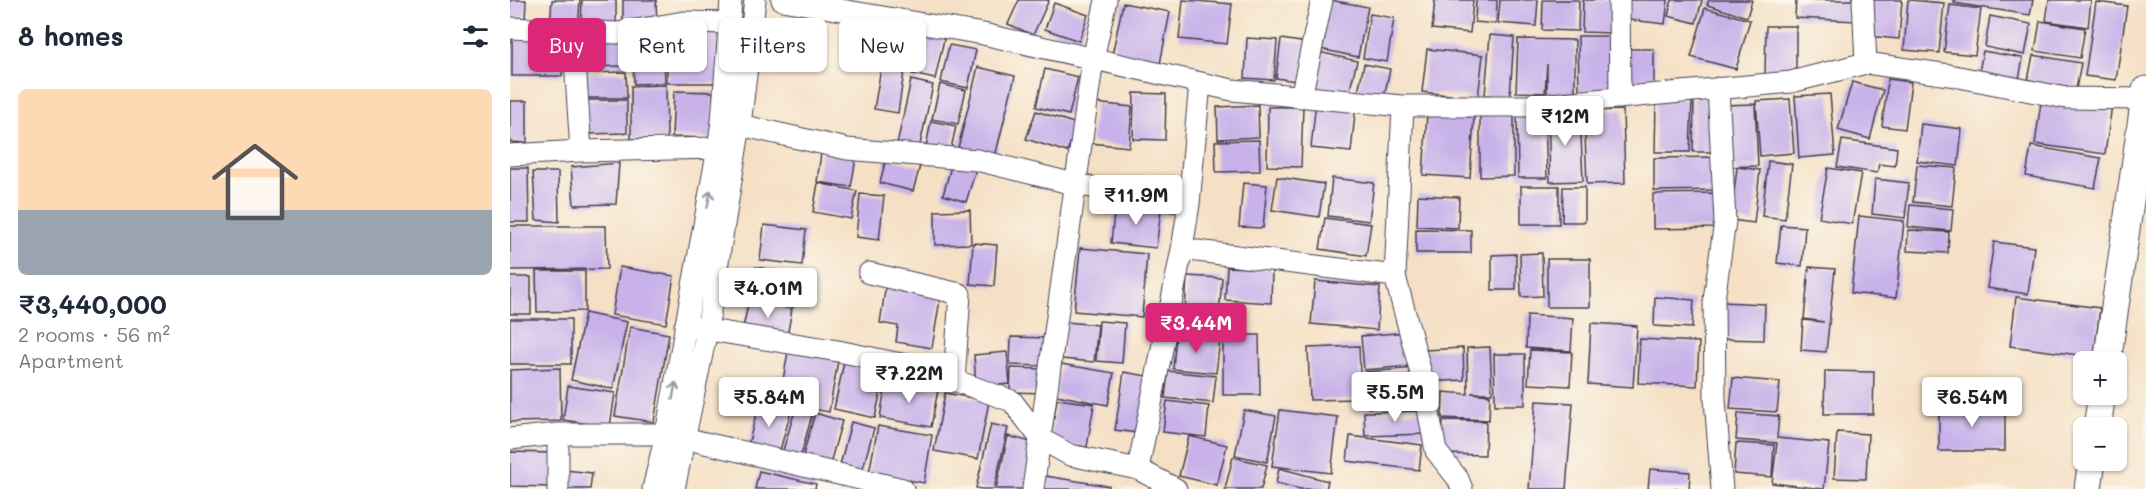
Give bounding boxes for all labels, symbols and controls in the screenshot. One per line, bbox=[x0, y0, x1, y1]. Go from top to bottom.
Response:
chip: Buy bbox=[528, 18, 606, 72]
chip: Rent bbox=[618, 18, 707, 72]
chip: Filters bbox=[719, 18, 827, 72]
chip: New bbox=[839, 18, 926, 72]
text: 8 homes bbox=[18, 19, 124, 53]
icon: filters bbox=[459, 20, 492, 53]
pin: ₹12M bbox=[1529, 96, 1601, 147]
text: ₹12M bbox=[1540, 102, 1590, 128]
icon: home bbox=[201, 128, 309, 236]
pin: ₹11.9M bbox=[1087, 175, 1185, 226]
text: ₹11.9M bbox=[1103, 181, 1169, 207]
one-way arrow bbox=[704, 190, 715, 209]
pin: ₹4.01M bbox=[719, 268, 817, 319]
text: ₹4.01M bbox=[733, 274, 803, 300]
text: ₹3,440,000 bbox=[18, 287, 167, 321]
pin: ₹3.44M bbox=[1147, 303, 1245, 354]
text: ₹3.44M bbox=[1160, 309, 1232, 335]
text: 2 rooms · 56 m² bbox=[18, 321, 170, 347]
text: Apartment bbox=[18, 347, 124, 373]
map controls bbox=[2073, 351, 2127, 471]
button: + bbox=[2073, 351, 2127, 405]
pin: ₹7.22M bbox=[860, 353, 958, 404]
text: ₹7.22M bbox=[874, 359, 944, 385]
pin: ₹5.5M bbox=[1353, 372, 1437, 423]
pin: ₹5.84M bbox=[720, 377, 818, 428]
pin: ₹6.54M bbox=[1923, 377, 2021, 428]
text: ₹5.5M bbox=[1366, 378, 1424, 404]
one-way arrow bbox=[668, 381, 679, 401]
text: ₹5.84M bbox=[733, 383, 805, 409]
text: ₹6.54M bbox=[1936, 383, 2008, 409]
button: − bbox=[2073, 417, 2127, 471]

